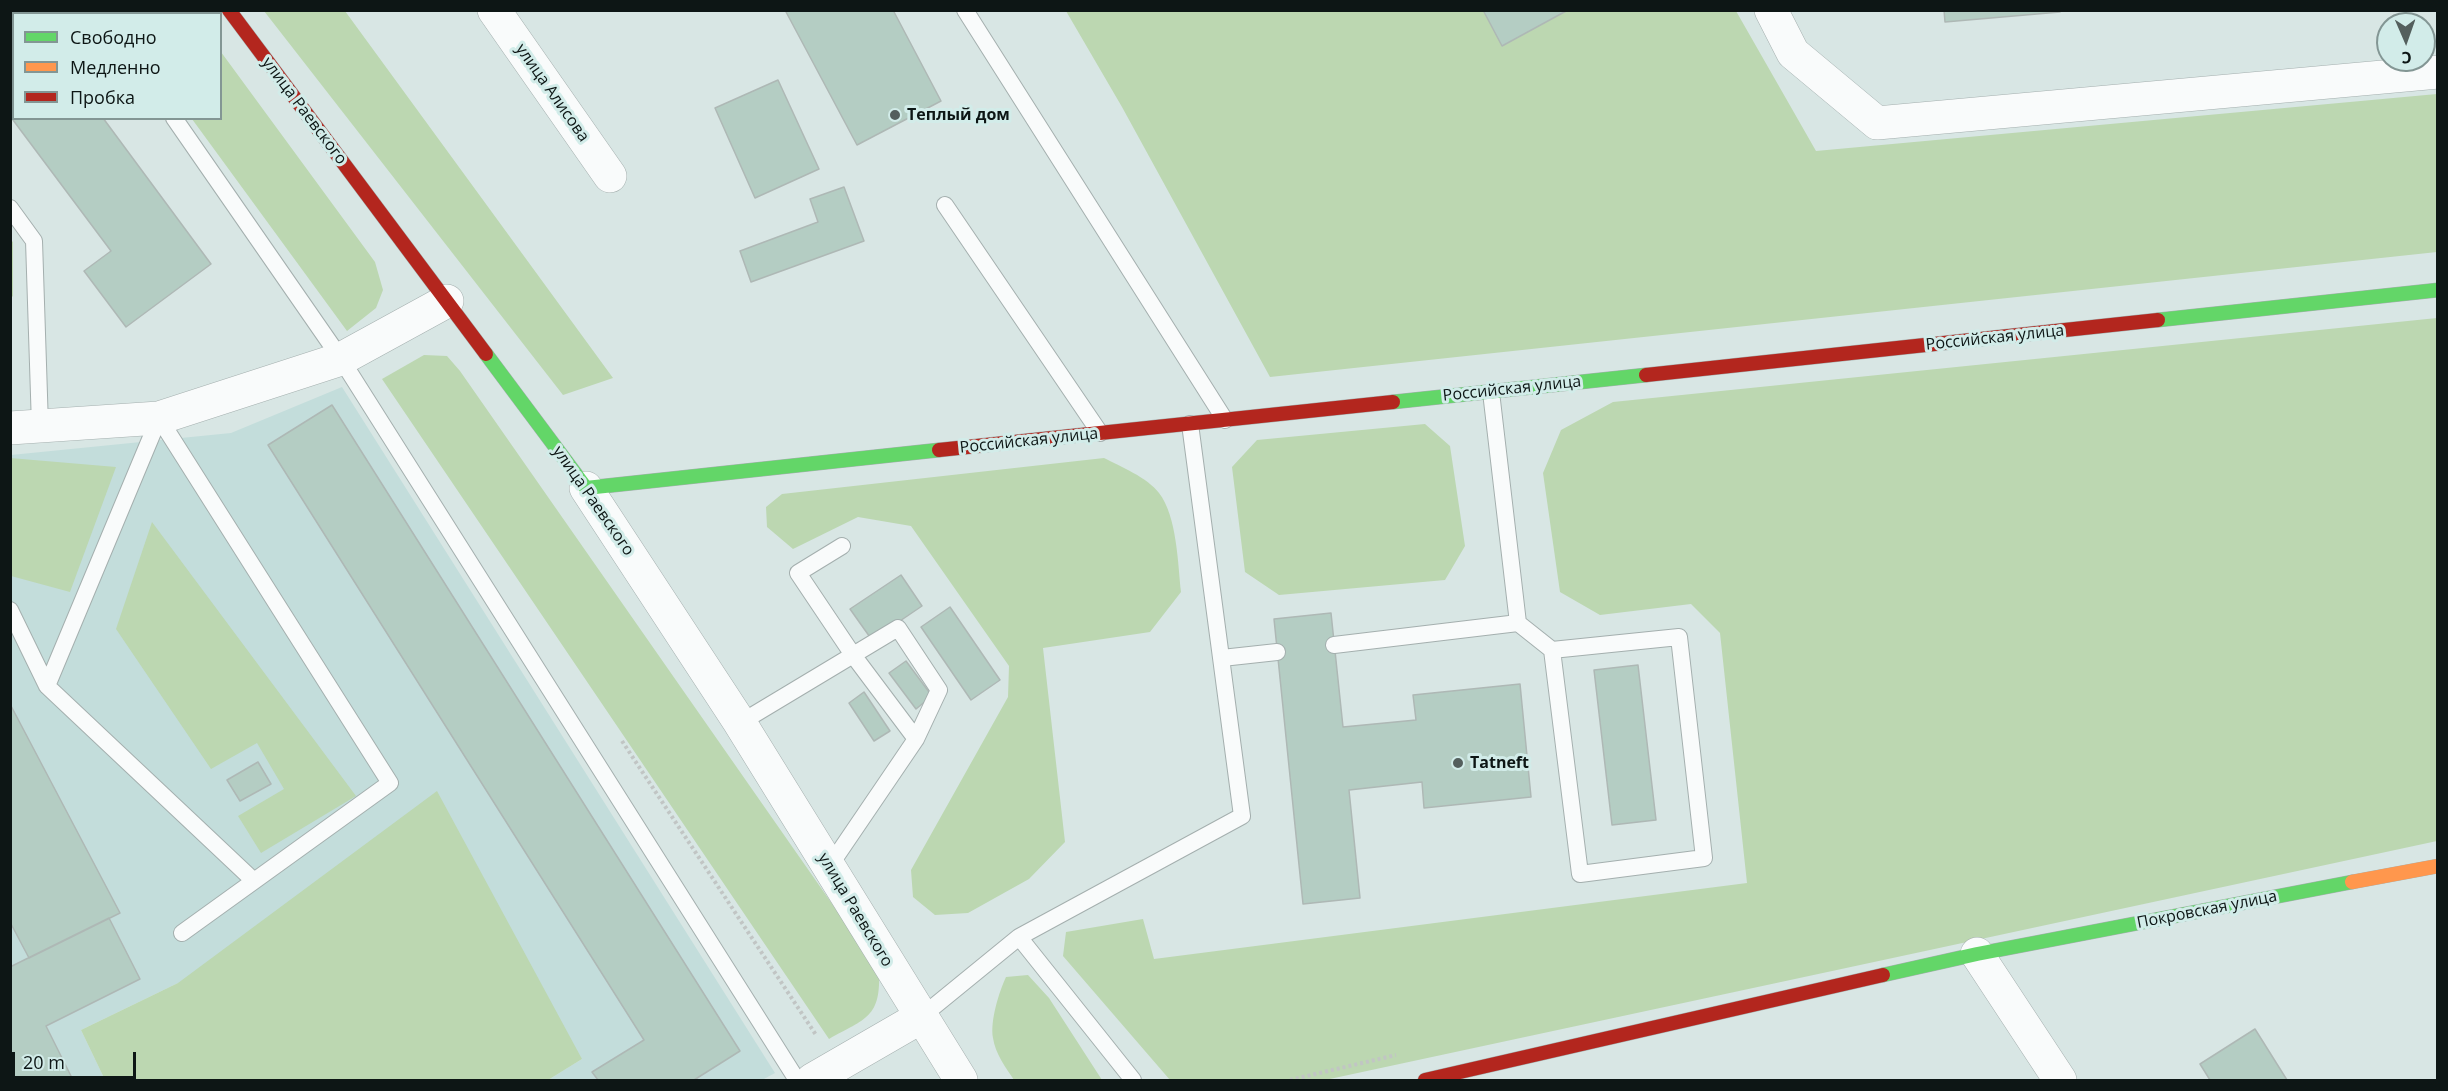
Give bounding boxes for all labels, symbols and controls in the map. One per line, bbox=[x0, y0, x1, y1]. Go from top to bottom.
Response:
legend bbox=[12, 12, 222, 120]
north arrow bbox=[2376, 12, 2436, 72]
text: Свободно bbox=[70, 25, 157, 49]
street label: улица Алисова bbox=[511, 40, 593, 146]
text: С bbox=[2401, 47, 2412, 69]
street label: улица Раевского bbox=[257, 54, 351, 168]
text: Медленно bbox=[70, 55, 161, 79]
text: Пробка bbox=[70, 85, 135, 109]
place label: Теплый дом bbox=[907, 105, 1010, 125]
marker: Теплый дом bbox=[888, 108, 902, 122]
street label: Российская улица bbox=[1925, 321, 2065, 355]
street label: Российская улица bbox=[1442, 372, 1582, 406]
street label: Российская улица bbox=[959, 424, 1099, 458]
street label: улица Раевского bbox=[548, 443, 638, 559]
place label: Tatneft bbox=[1470, 753, 1529, 773]
marker: Tatneft bbox=[1451, 756, 1465, 770]
street label: улица Раевского bbox=[814, 850, 896, 970]
street label: Покровская улица bbox=[2135, 887, 2279, 933]
scale bar bbox=[15, 1040, 140, 1078]
text: 20 m bbox=[23, 1050, 65, 1074]

